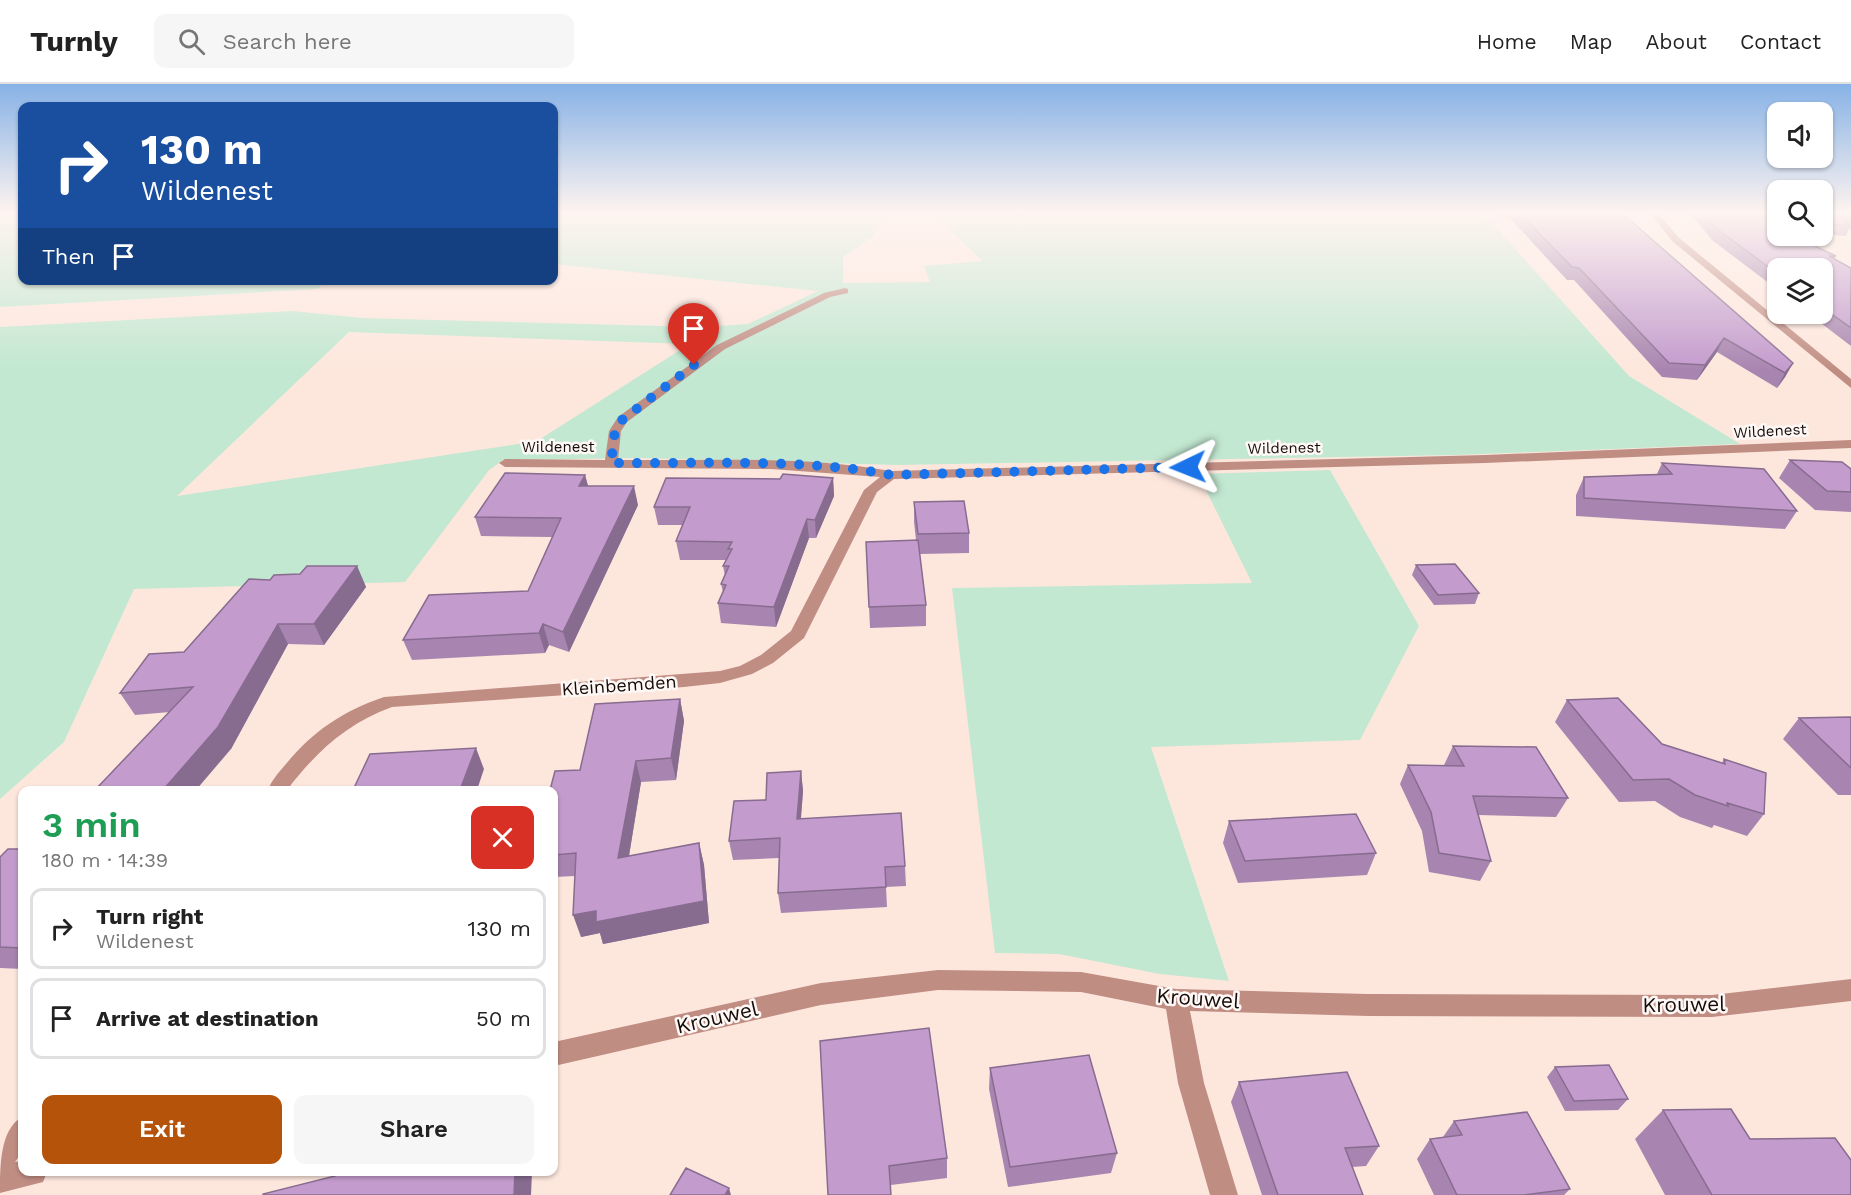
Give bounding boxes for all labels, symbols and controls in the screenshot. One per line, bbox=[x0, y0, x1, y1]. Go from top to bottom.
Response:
search box bbox=[154, 14, 574, 68]
text: Turnly bbox=[30, 25, 118, 58]
icon: search bbox=[175, 25, 208, 58]
text: Search here bbox=[223, 29, 352, 54]
text: Home bbox=[1477, 29, 1537, 54]
text: Map bbox=[1570, 29, 1613, 54]
text: About bbox=[1646, 29, 1707, 54]
text: Contact bbox=[1740, 29, 1821, 54]
map controls bbox=[1767, 102, 1833, 324]
button: sound bbox=[1767, 102, 1833, 168]
text: 130 m bbox=[141, 125, 263, 174]
icon: right bbox=[42, 126, 120, 204]
text: Wildenest bbox=[141, 175, 273, 207]
button: search bbox=[1767, 180, 1833, 246]
icon: arrive bbox=[107, 240, 140, 273]
text: Then bbox=[42, 244, 95, 269]
button: layers bbox=[1767, 258, 1833, 324]
pin bbox=[668, 303, 719, 365]
icon: arrive bbox=[677, 312, 710, 345]
street label: Wildenest bbox=[1733, 420, 1808, 442]
position arrow bbox=[1156, 435, 1220, 499]
street label: Wildenest bbox=[521, 438, 595, 456]
street label: Wildenest bbox=[1247, 438, 1321, 458]
street label: Kleinbemden bbox=[561, 671, 677, 699]
text: 3 min bbox=[42, 804, 141, 846]
button: close bbox=[471, 806, 534, 869]
text: 180 m · 14:39 bbox=[42, 848, 168, 872]
text: Turn right bbox=[96, 904, 203, 929]
icon: right bbox=[45, 912, 78, 945]
text: 130 m bbox=[467, 916, 531, 941]
text: Wildenest bbox=[96, 929, 194, 953]
street label: Krouwel bbox=[1156, 983, 1241, 1013]
street label: Krouwel bbox=[1642, 991, 1726, 1017]
street label: Krouwel bbox=[674, 995, 761, 1039]
icon: arrive bbox=[45, 1002, 78, 1035]
text: Arrive at destination bbox=[96, 1006, 319, 1031]
text: 50 m bbox=[476, 1006, 531, 1031]
button: Exit bbox=[42, 1095, 282, 1164]
button: Share bbox=[294, 1095, 534, 1164]

